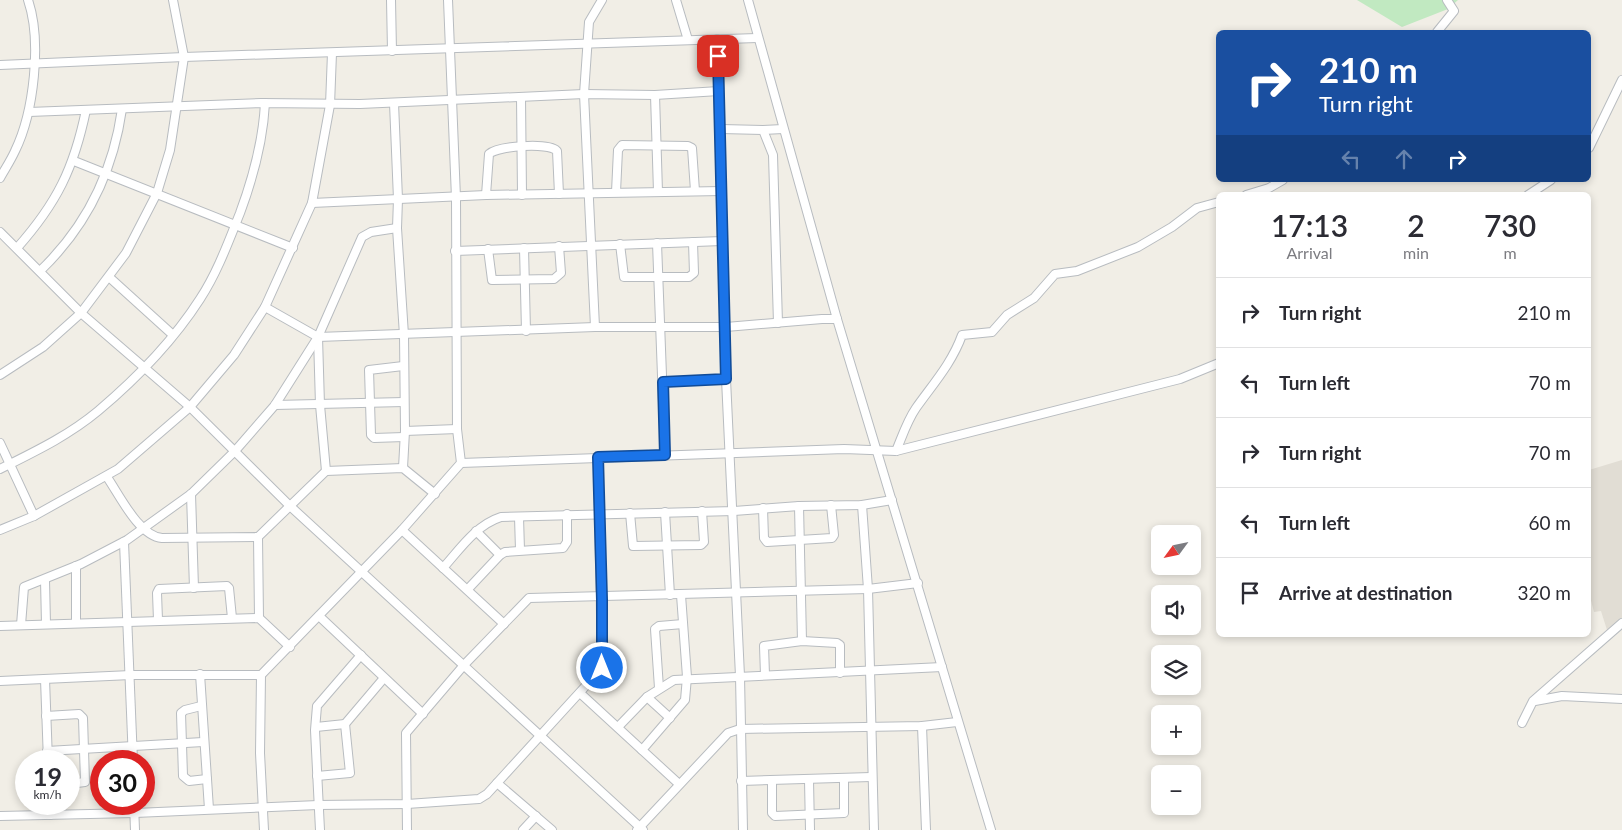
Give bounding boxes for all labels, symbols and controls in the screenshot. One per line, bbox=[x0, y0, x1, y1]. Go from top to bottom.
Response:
pin bbox=[697, 35, 739, 77]
icon: arrive bbox=[704, 42, 732, 70]
text: 210 m bbox=[1319, 48, 1418, 90]
icon: right bbox=[1236, 50, 1301, 115]
text: Turn right bbox=[1319, 90, 1413, 117]
icon: left bbox=[1337, 145, 1365, 173]
icon: ahead bbox=[1390, 145, 1418, 173]
icon: right bbox=[1443, 145, 1471, 173]
text: 17:13 bbox=[1271, 207, 1348, 243]
text: 2 bbox=[1407, 207, 1425, 243]
text: 730 bbox=[1484, 207, 1536, 243]
text: Arrival bbox=[1286, 243, 1333, 262]
text: min bbox=[1403, 243, 1429, 262]
text: m bbox=[1503, 243, 1517, 262]
icon: right bbox=[1236, 299, 1264, 327]
text: Turn right bbox=[1279, 301, 1361, 324]
text: 210 m bbox=[1517, 301, 1571, 324]
icon: left bbox=[1236, 369, 1264, 397]
text: Turn left bbox=[1279, 371, 1350, 394]
text: 70 m bbox=[1528, 371, 1571, 394]
icon: right bbox=[1236, 439, 1264, 467]
text: Turn right bbox=[1279, 441, 1361, 464]
text: 70 m bbox=[1528, 441, 1571, 464]
icon: left bbox=[1236, 509, 1264, 537]
text: Turn left bbox=[1279, 511, 1350, 534]
text: 60 m bbox=[1528, 511, 1571, 534]
north arrow bbox=[1151, 525, 1201, 575]
map controls bbox=[1151, 525, 1201, 815]
icon: arrive bbox=[1236, 579, 1264, 607]
text: Arrive at destination bbox=[1279, 581, 1452, 604]
text: 320 m bbox=[1517, 581, 1571, 604]
button: sound bbox=[1151, 585, 1201, 635]
position arrow bbox=[575, 641, 627, 693]
button: layers bbox=[1151, 645, 1201, 695]
button: + bbox=[1151, 705, 1201, 755]
speed limit sign: 30 bbox=[90, 750, 155, 815]
text: 19 bbox=[33, 761, 62, 791]
button: − bbox=[1151, 765, 1201, 815]
text: km/h bbox=[33, 787, 62, 802]

